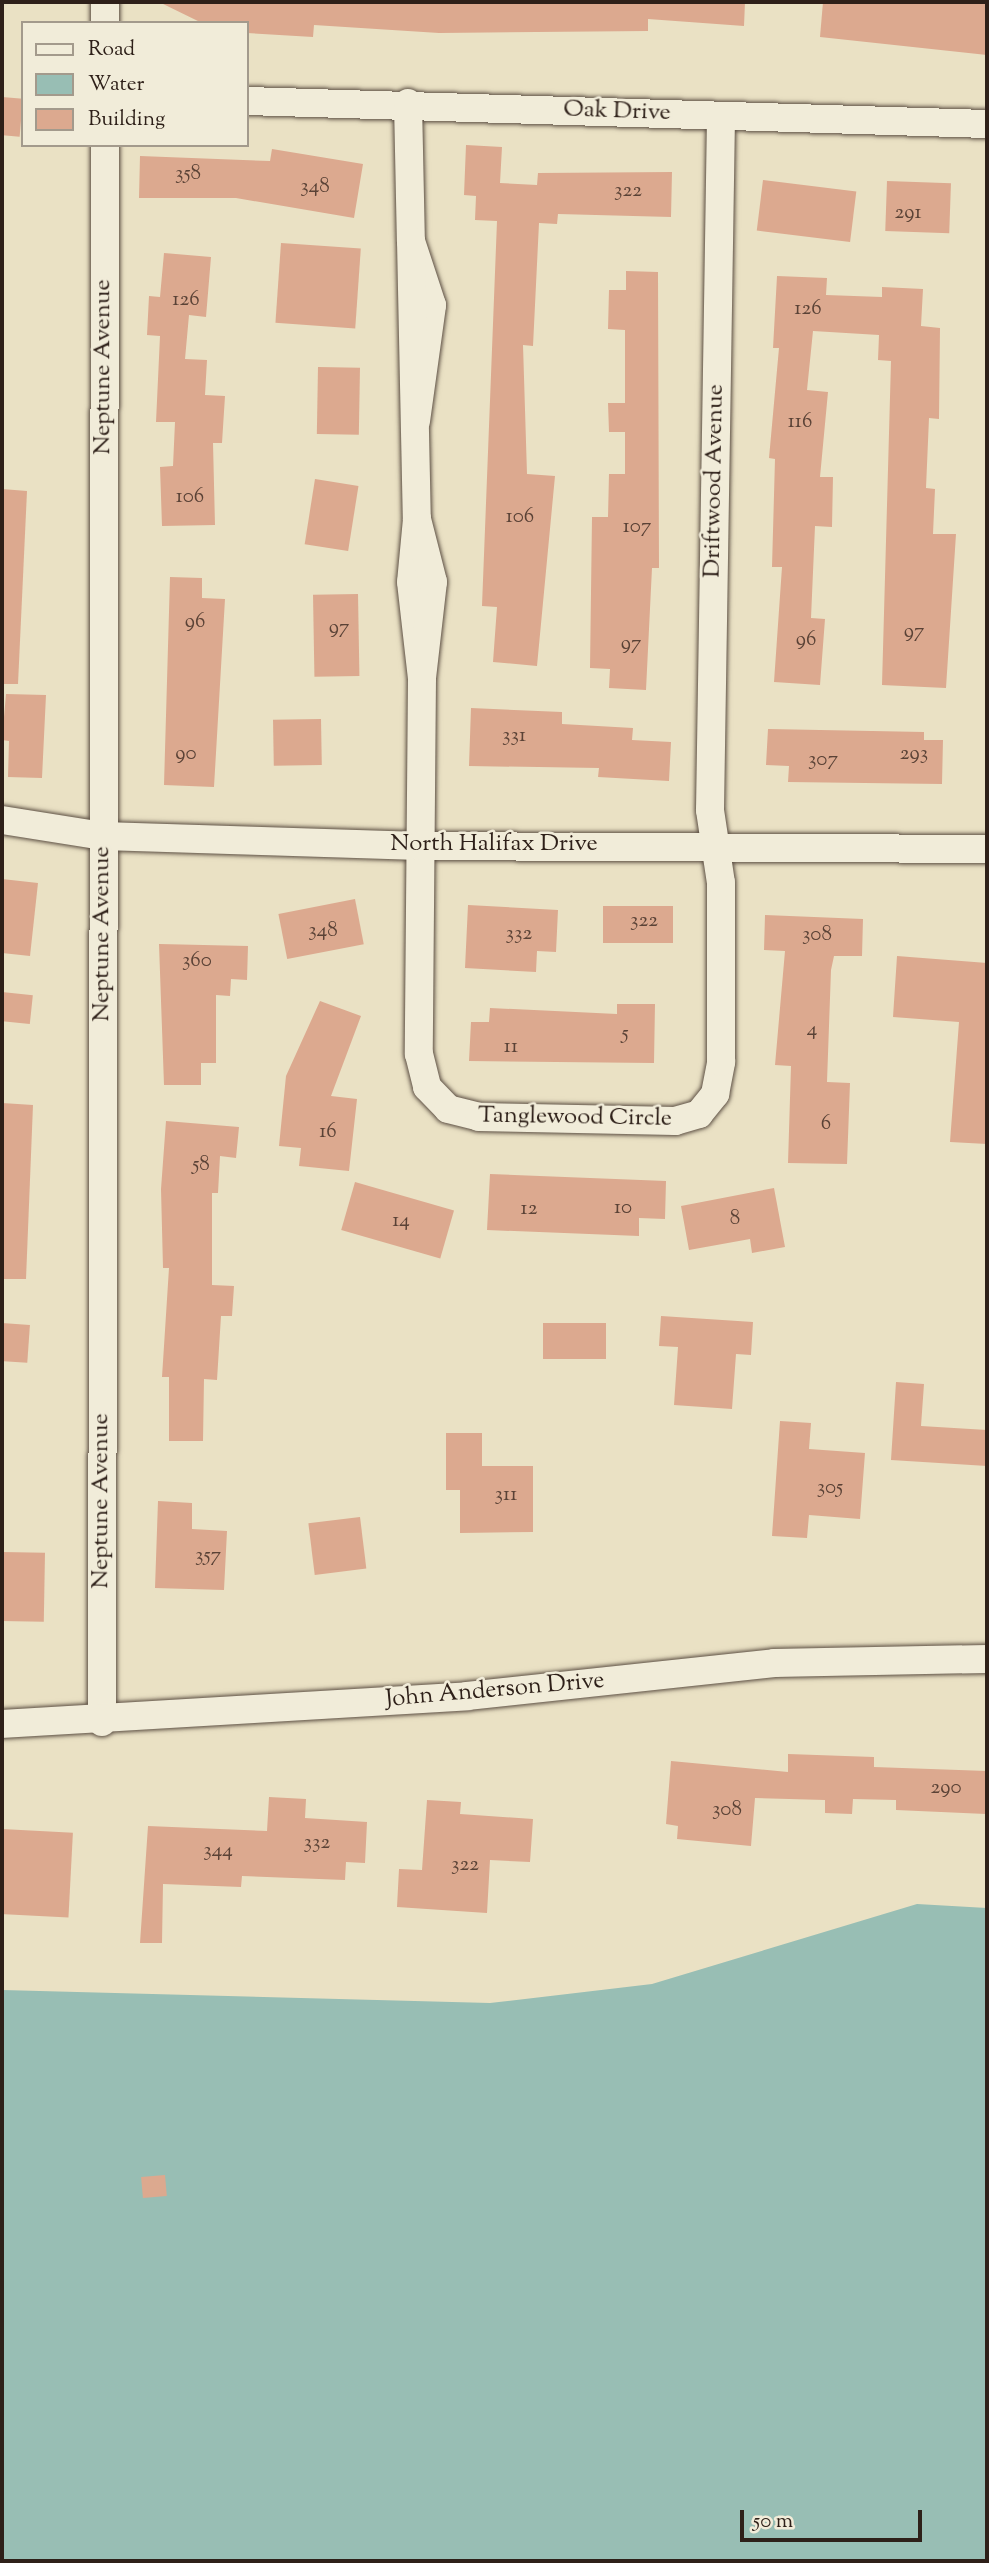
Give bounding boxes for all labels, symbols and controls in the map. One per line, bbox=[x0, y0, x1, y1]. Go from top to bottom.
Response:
legend bbox=[21, 21, 248, 147]
text: Road bbox=[88, 35, 135, 65]
text: Water bbox=[88, 70, 144, 100]
street label: Oak Drive bbox=[563, 96, 671, 128]
text: Building bbox=[88, 105, 165, 135]
house number: 358 bbox=[175, 161, 201, 187]
house number: 348 bbox=[300, 174, 330, 200]
house number: 322 bbox=[614, 178, 642, 204]
house number: 291 bbox=[894, 200, 922, 226]
street label: Neptune Avenue bbox=[90, 279, 118, 455]
house number: 126 bbox=[172, 287, 200, 313]
house number: 126 bbox=[794, 296, 822, 322]
street label: Driftwood Avenue bbox=[699, 384, 731, 578]
house number: 116 bbox=[788, 409, 812, 435]
house number: 106 bbox=[176, 484, 204, 510]
house number: 106 bbox=[506, 504, 534, 530]
house number: 107 bbox=[623, 514, 651, 540]
house number: 96 bbox=[185, 609, 205, 635]
house number: 97 bbox=[329, 615, 349, 641]
house number: 97 bbox=[904, 619, 924, 645]
house number: 96 bbox=[796, 627, 816, 653]
house number: 97 bbox=[621, 631, 641, 657]
house number: 331 bbox=[502, 723, 526, 749]
house number: 90 bbox=[175, 741, 197, 767]
house number: 293 bbox=[900, 741, 928, 767]
house number: 307 bbox=[808, 747, 838, 773]
street label: North Halifax Drive bbox=[390, 831, 598, 859]
street label: Neptune Avenue bbox=[89, 846, 117, 1022]
house number: 322 bbox=[630, 908, 658, 934]
house number: 348 bbox=[308, 918, 338, 944]
house number: 332 bbox=[506, 921, 532, 947]
house number: 308 bbox=[802, 922, 832, 948]
house number: 360 bbox=[182, 948, 212, 974]
house number: 4 bbox=[807, 1017, 817, 1043]
house number: 5 bbox=[621, 1021, 629, 1047]
house number: 11 bbox=[504, 1034, 518, 1060]
street label: Tanglewood Circle bbox=[478, 1102, 672, 1134]
house number: 6 bbox=[821, 1111, 831, 1137]
house number: 16 bbox=[319, 1119, 337, 1145]
house number: 58 bbox=[192, 1152, 210, 1178]
house number: 10 bbox=[614, 1195, 632, 1221]
house number: 12 bbox=[521, 1196, 537, 1222]
house number: 8 bbox=[730, 1206, 740, 1232]
house number: 14 bbox=[392, 1208, 410, 1234]
street label: Neptune Avenue bbox=[88, 1413, 116, 1589]
house number: 305 bbox=[817, 1475, 843, 1501]
house number: 311 bbox=[495, 1482, 517, 1508]
house number: 357 bbox=[195, 1543, 221, 1569]
street label: John Anderson Drive bbox=[384, 1667, 606, 1715]
house number: 290 bbox=[930, 1775, 962, 1801]
house number: 308 bbox=[712, 1797, 742, 1823]
house number: 332 bbox=[304, 1830, 330, 1856]
house number: 344 bbox=[203, 1838, 233, 1864]
house number: 322 bbox=[451, 1852, 479, 1878]
scale bar bbox=[744, 2496, 926, 2540]
text: 50 m bbox=[753, 2507, 793, 2537]

